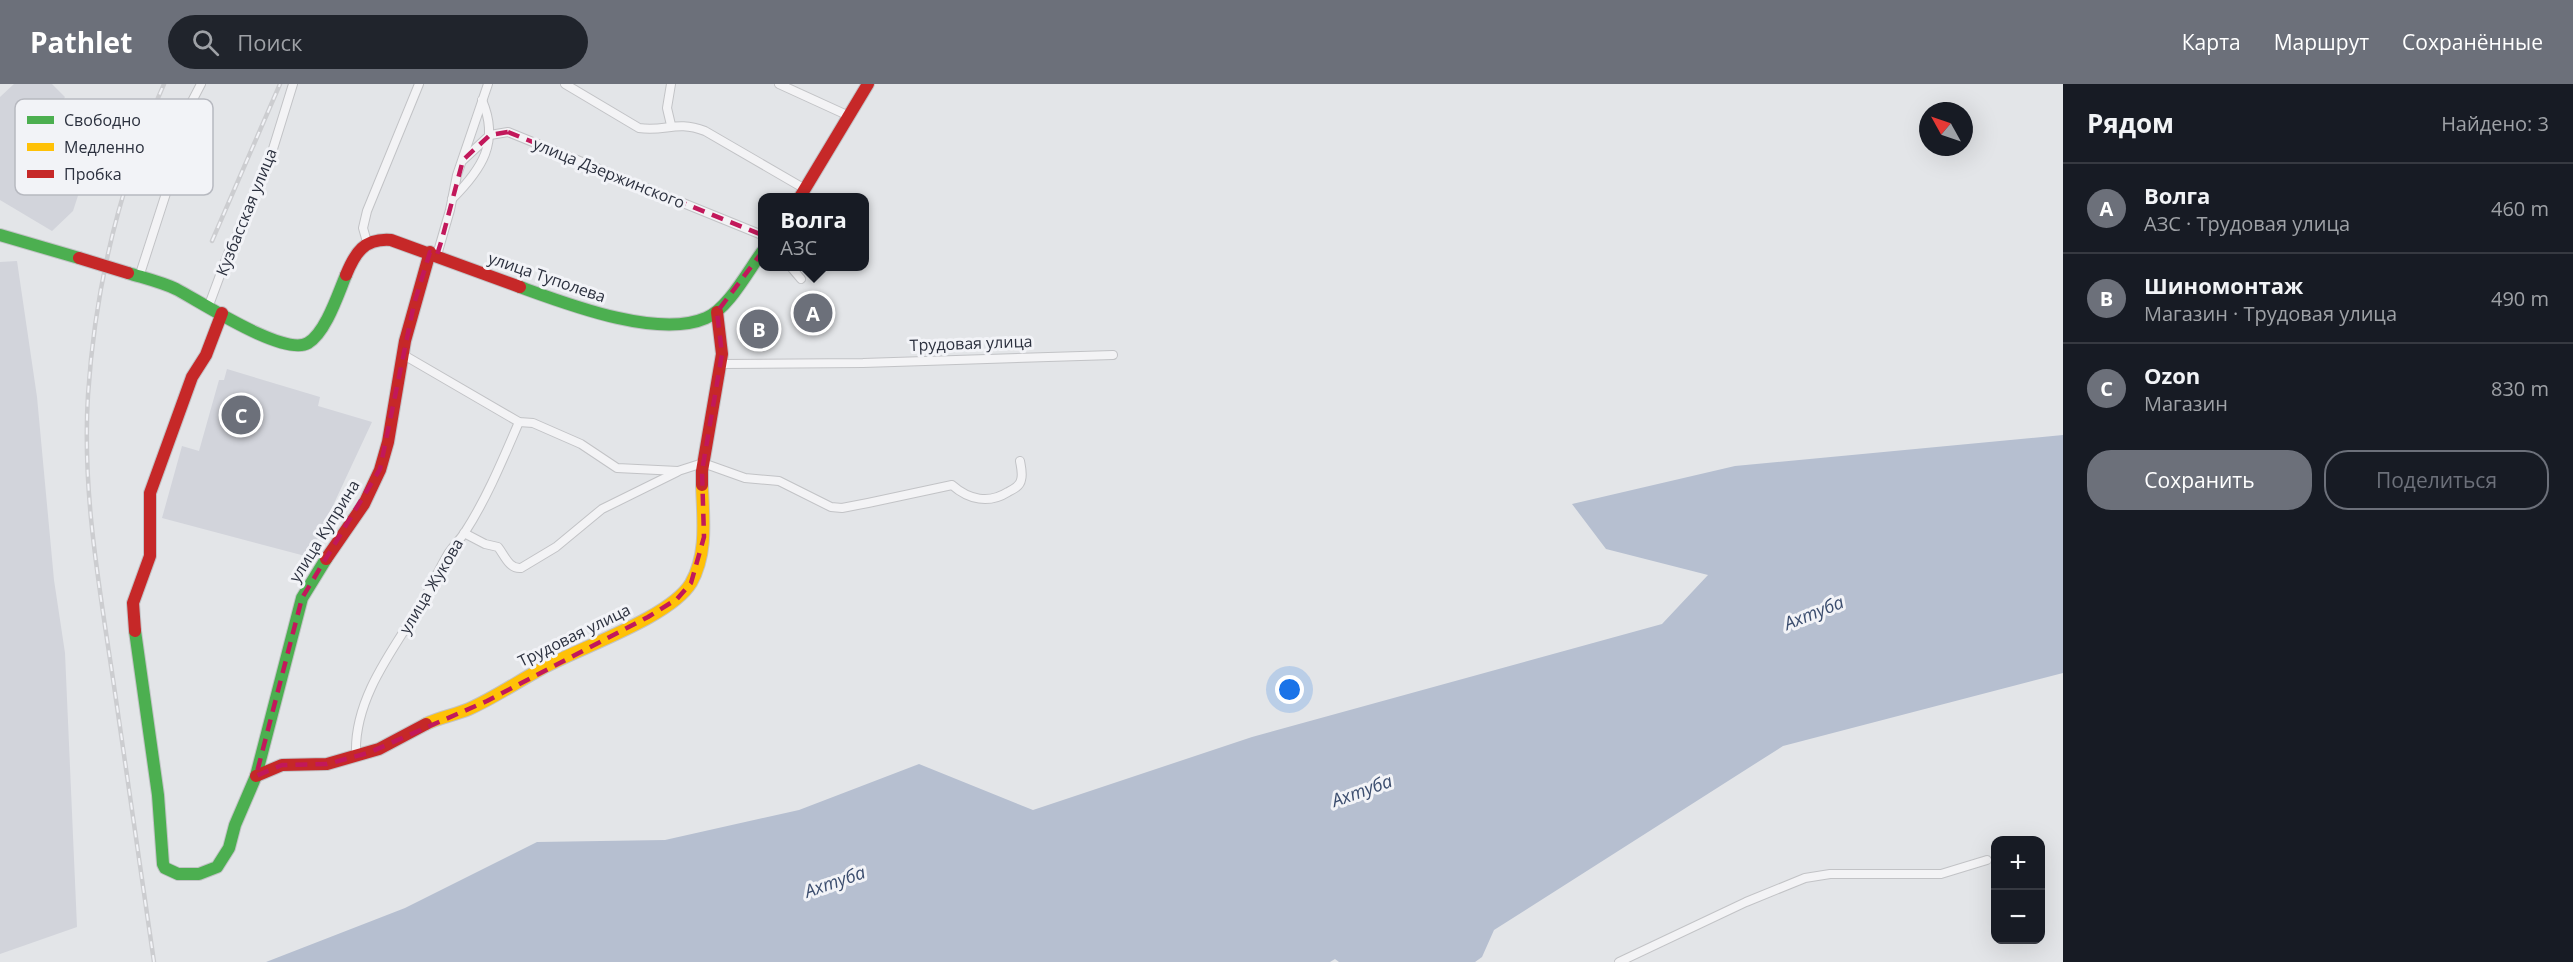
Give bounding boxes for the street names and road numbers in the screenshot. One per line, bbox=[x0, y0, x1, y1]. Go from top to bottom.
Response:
street label: улица Дзержинского bbox=[530, 132, 688, 214]
street label: Кузбасская улица bbox=[210, 145, 282, 279]
street label: улица Туполева bbox=[485, 247, 609, 307]
street label: Трудовая улица bbox=[909, 330, 1033, 356]
street label: улица Куприна bbox=[284, 476, 364, 586]
street label: улица Жукова bbox=[394, 534, 468, 638]
street label: Трудовая улица bbox=[514, 598, 634, 672]

